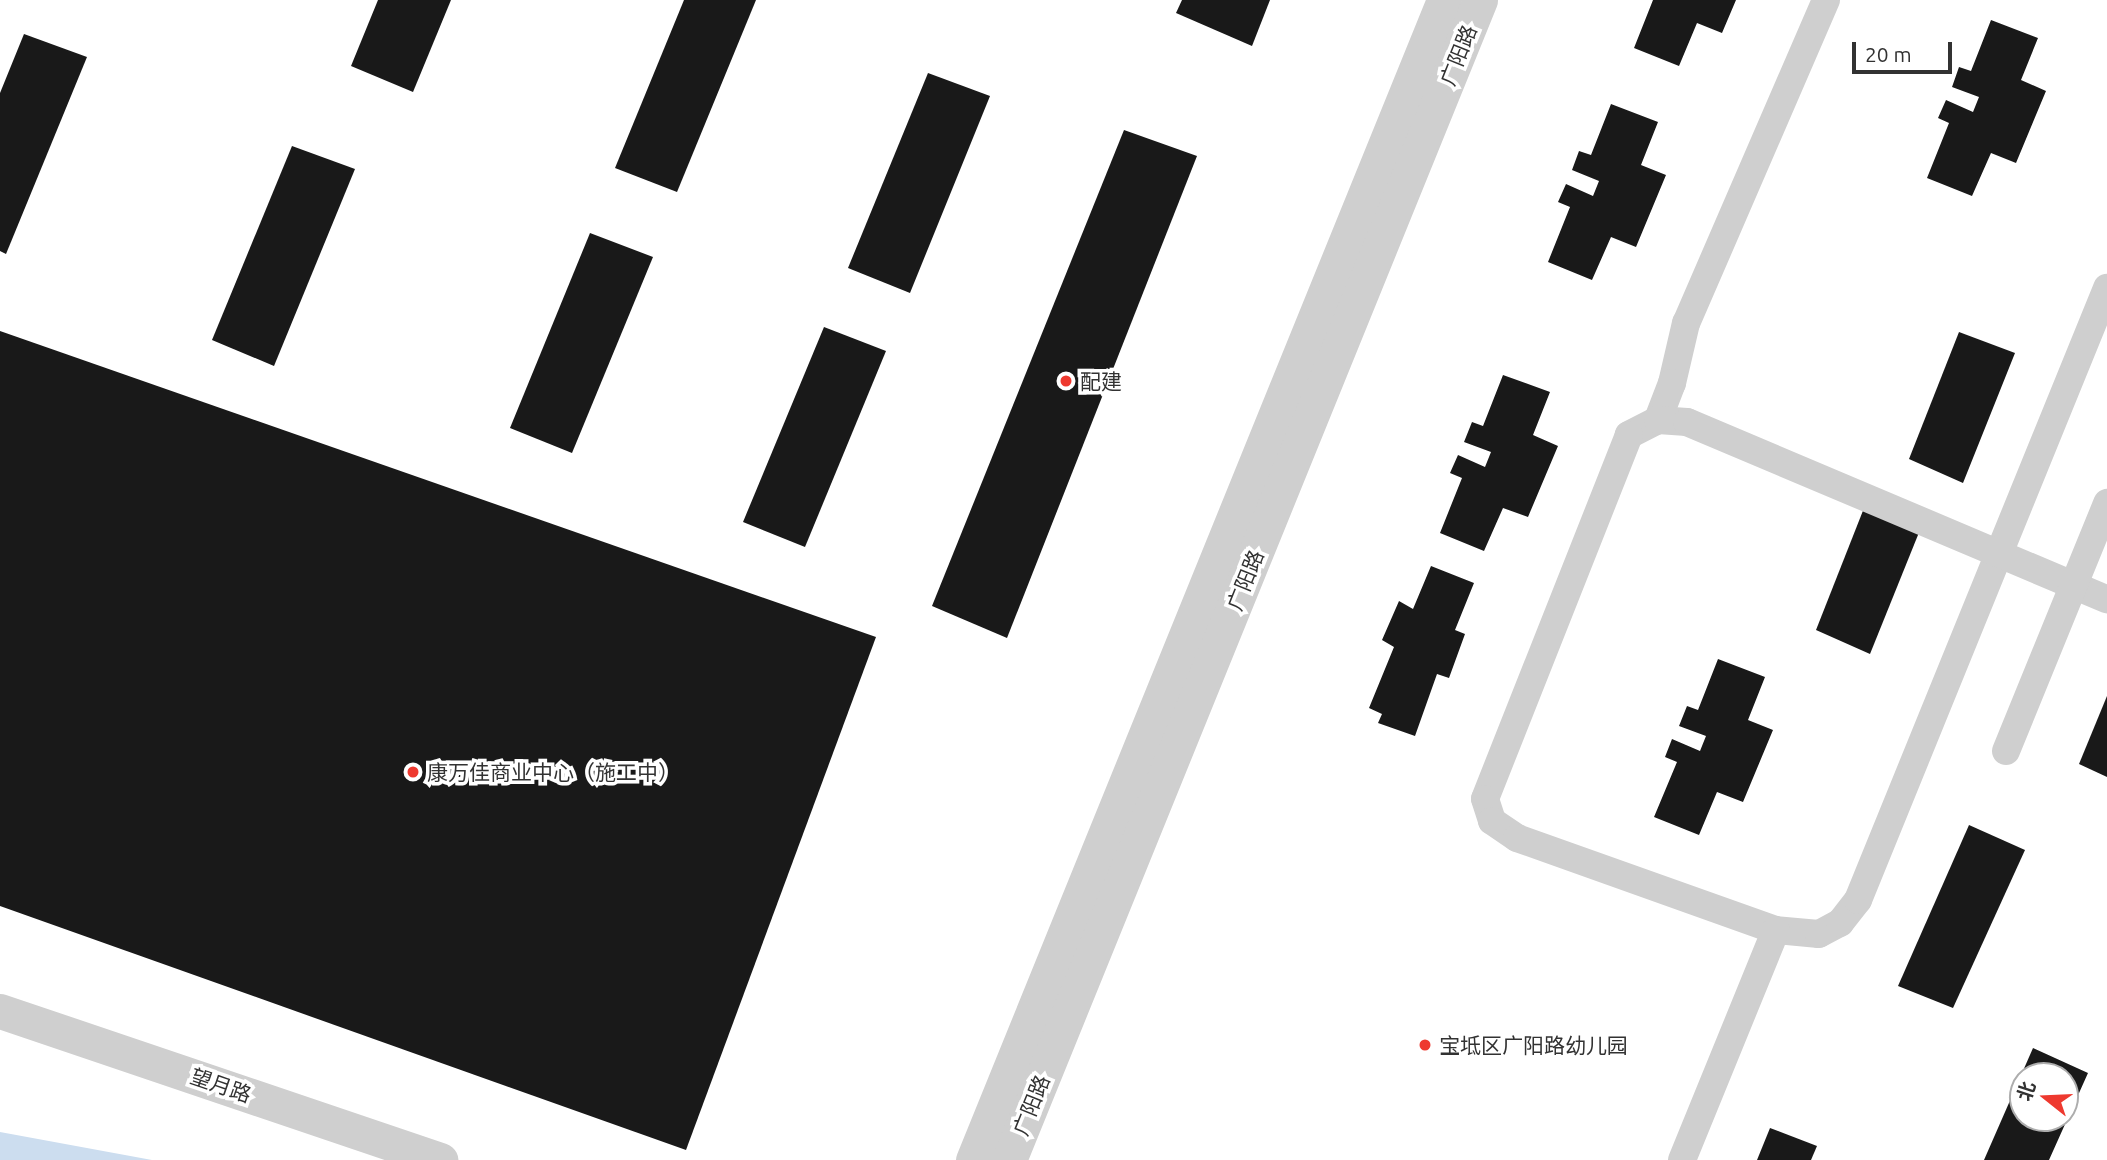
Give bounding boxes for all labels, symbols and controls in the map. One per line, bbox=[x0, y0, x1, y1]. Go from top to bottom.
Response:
street label: 广阳路 bbox=[1435, 21, 1481, 89]
scale bar bbox=[1855, 28, 1955, 72]
text: 20 m bbox=[1865, 42, 1912, 66]
place label: 配建 bbox=[1080, 368, 1122, 394]
marker: 配建 bbox=[1058, 373, 1074, 389]
street label: 广阳路 bbox=[1222, 546, 1268, 614]
place label: 康万佳商业中心（施工中） bbox=[427, 759, 679, 785]
marker: 康万佳商业中心（施工中） bbox=[405, 764, 421, 780]
place label: 宝坻区广阳路幼儿园 bbox=[1439, 1032, 1628, 1058]
marker: 宝坻区广阳路幼儿园 bbox=[1417, 1037, 1433, 1053]
north arrow bbox=[2009, 1062, 2079, 1132]
street label: 望月路 bbox=[187, 1063, 255, 1107]
street label: 广阳路 bbox=[1008, 1071, 1054, 1139]
text: 北 bbox=[2013, 1079, 2039, 1104]

